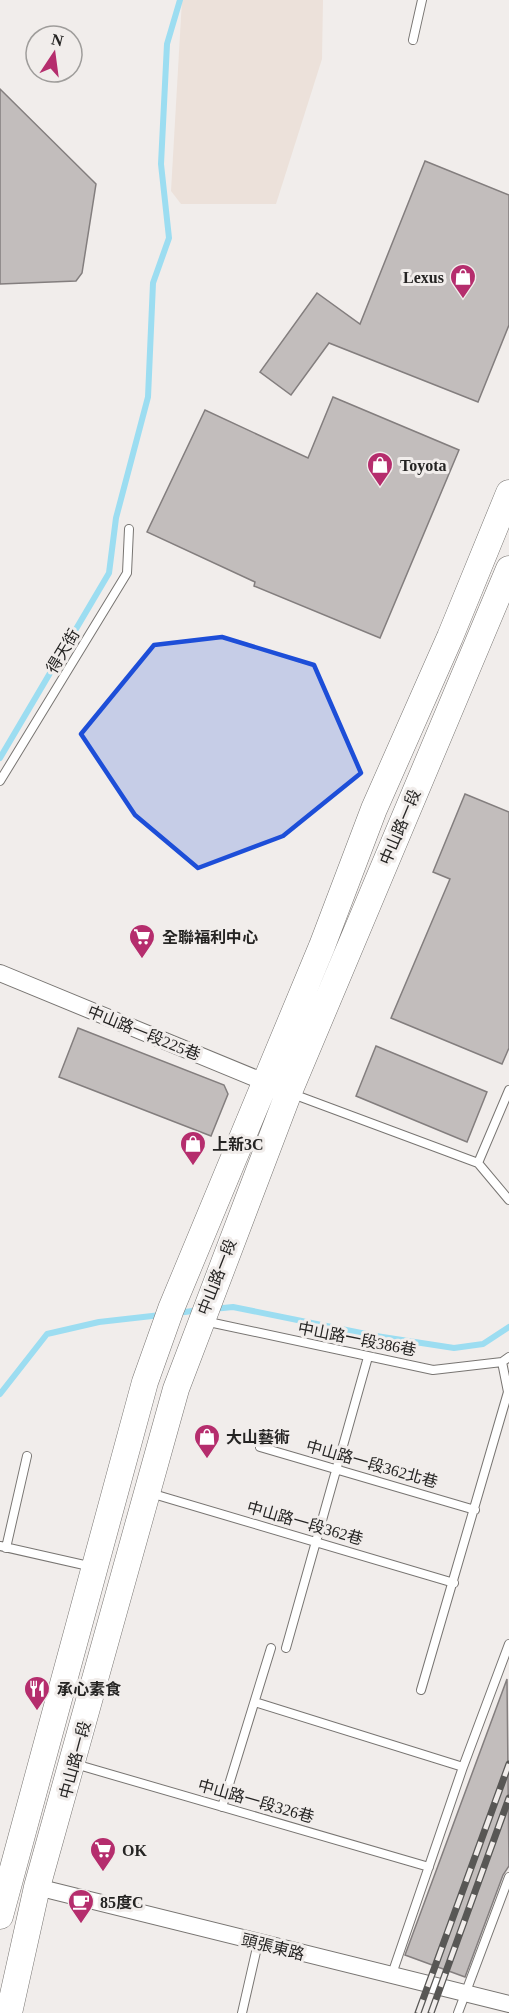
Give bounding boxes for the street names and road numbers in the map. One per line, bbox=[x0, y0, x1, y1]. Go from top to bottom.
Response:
street label: 得天街 bbox=[43, 626, 83, 676]
street label: 中山路一段 bbox=[377, 787, 423, 867]
street label: 中山路一段225巷 bbox=[85, 1003, 203, 1063]
street label: 中山路一段 bbox=[195, 1237, 239, 1317]
street label: 中山路一段386巷 bbox=[296, 1319, 418, 1359]
street label: 中山路一段362北巷 bbox=[304, 1437, 440, 1491]
street label: 中山路一段362巷 bbox=[245, 1498, 365, 1548]
street label: 中山路一段 bbox=[56, 1719, 94, 1801]
street label: 中山路一段326巷 bbox=[196, 1776, 316, 1826]
street label: 頭張東路 bbox=[240, 1931, 306, 1963]

